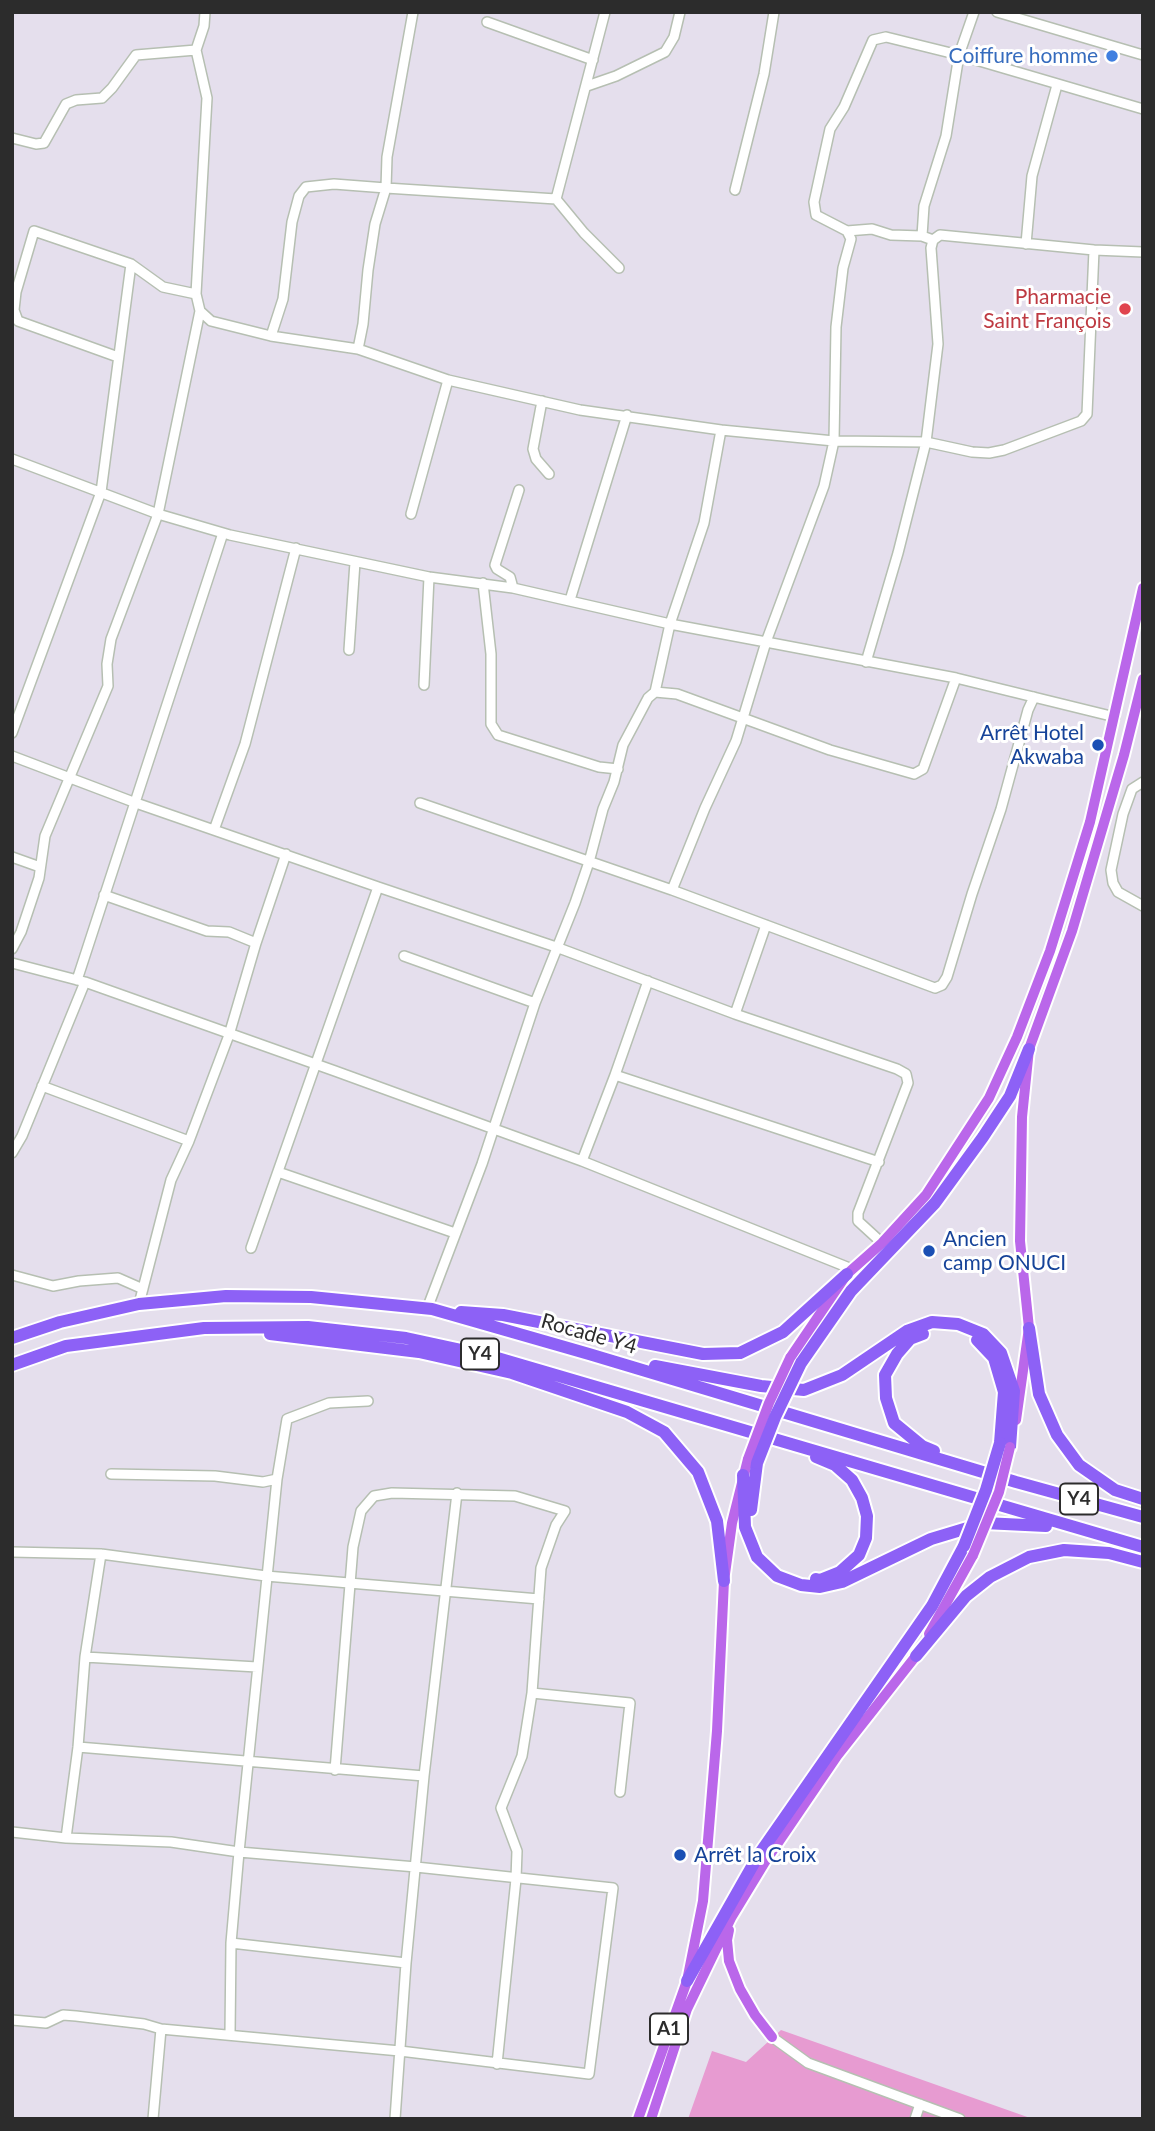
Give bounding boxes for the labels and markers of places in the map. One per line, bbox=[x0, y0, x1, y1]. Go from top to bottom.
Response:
place label: Coiffure homme bbox=[949, 43, 1098, 69]
marker: Coiffure homme bbox=[1104, 48, 1120, 64]
place label: Pharmacie Saint François bbox=[983, 284, 1111, 334]
marker: Pharmacie Saint François bbox=[1117, 301, 1133, 317]
place label: Arrêt Hotel Akwaba bbox=[980, 720, 1084, 770]
marker: Arrêt Hotel Akwaba bbox=[1090, 737, 1106, 753]
place label: Ancien camp ONUCI bbox=[943, 1226, 1066, 1276]
marker: Ancien camp ONUCI bbox=[921, 1243, 937, 1259]
place label: Arrêt la Croix bbox=[694, 1842, 816, 1868]
marker: Arrêt la Croix bbox=[672, 1847, 688, 1863]

